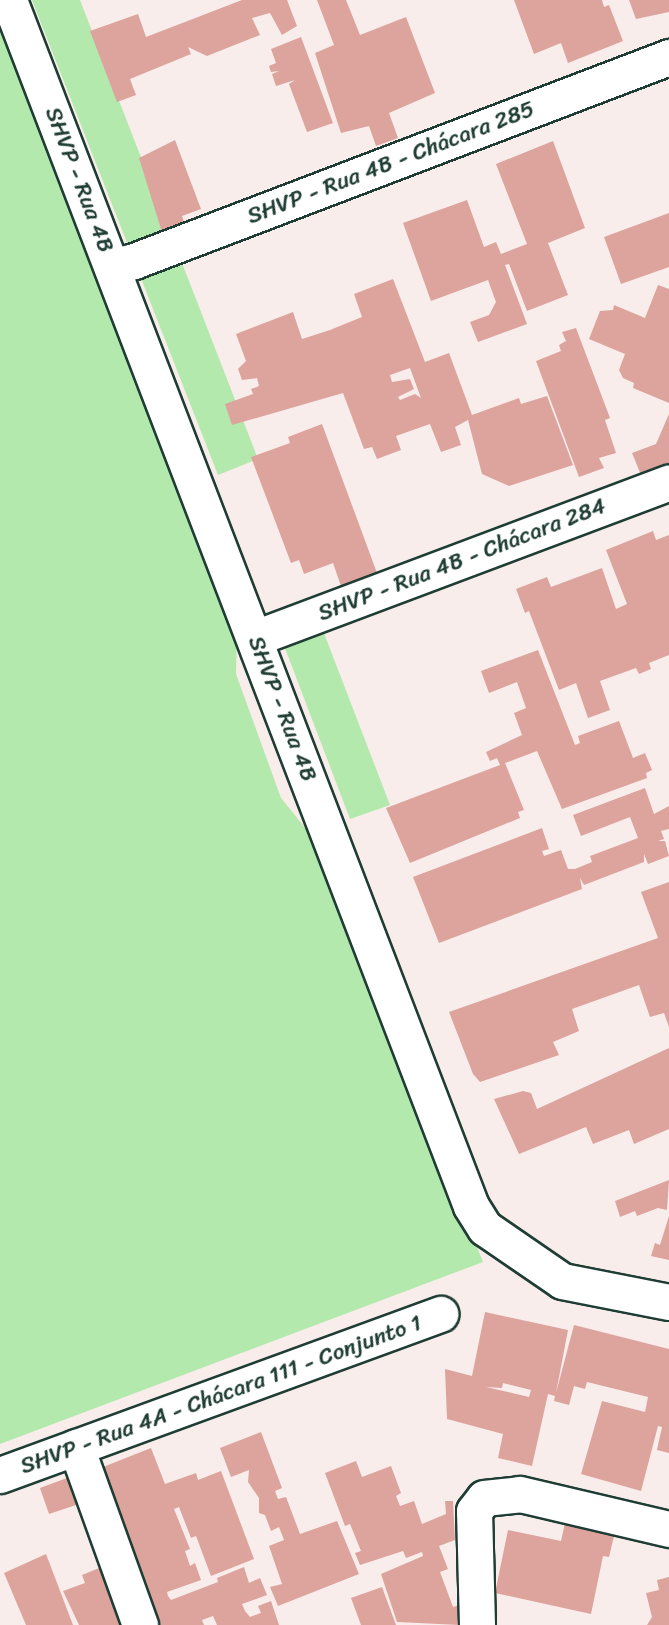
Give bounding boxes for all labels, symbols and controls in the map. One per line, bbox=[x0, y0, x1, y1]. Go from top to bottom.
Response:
street label: SHVP - Rua 4B - Chácara 285 bbox=[243, 95, 539, 231]
street label: SHVP - Rua 4B bbox=[39, 103, 119, 257]
street label: SHVP - Rua 4B - Chácara 284 bbox=[314, 492, 610, 628]
street label: SHVP - Rua 4B bbox=[242, 632, 322, 786]
street label: SHVP - Rua 4A - Chácara 111 - Conjunto 1 bbox=[17, 1309, 425, 1481]

